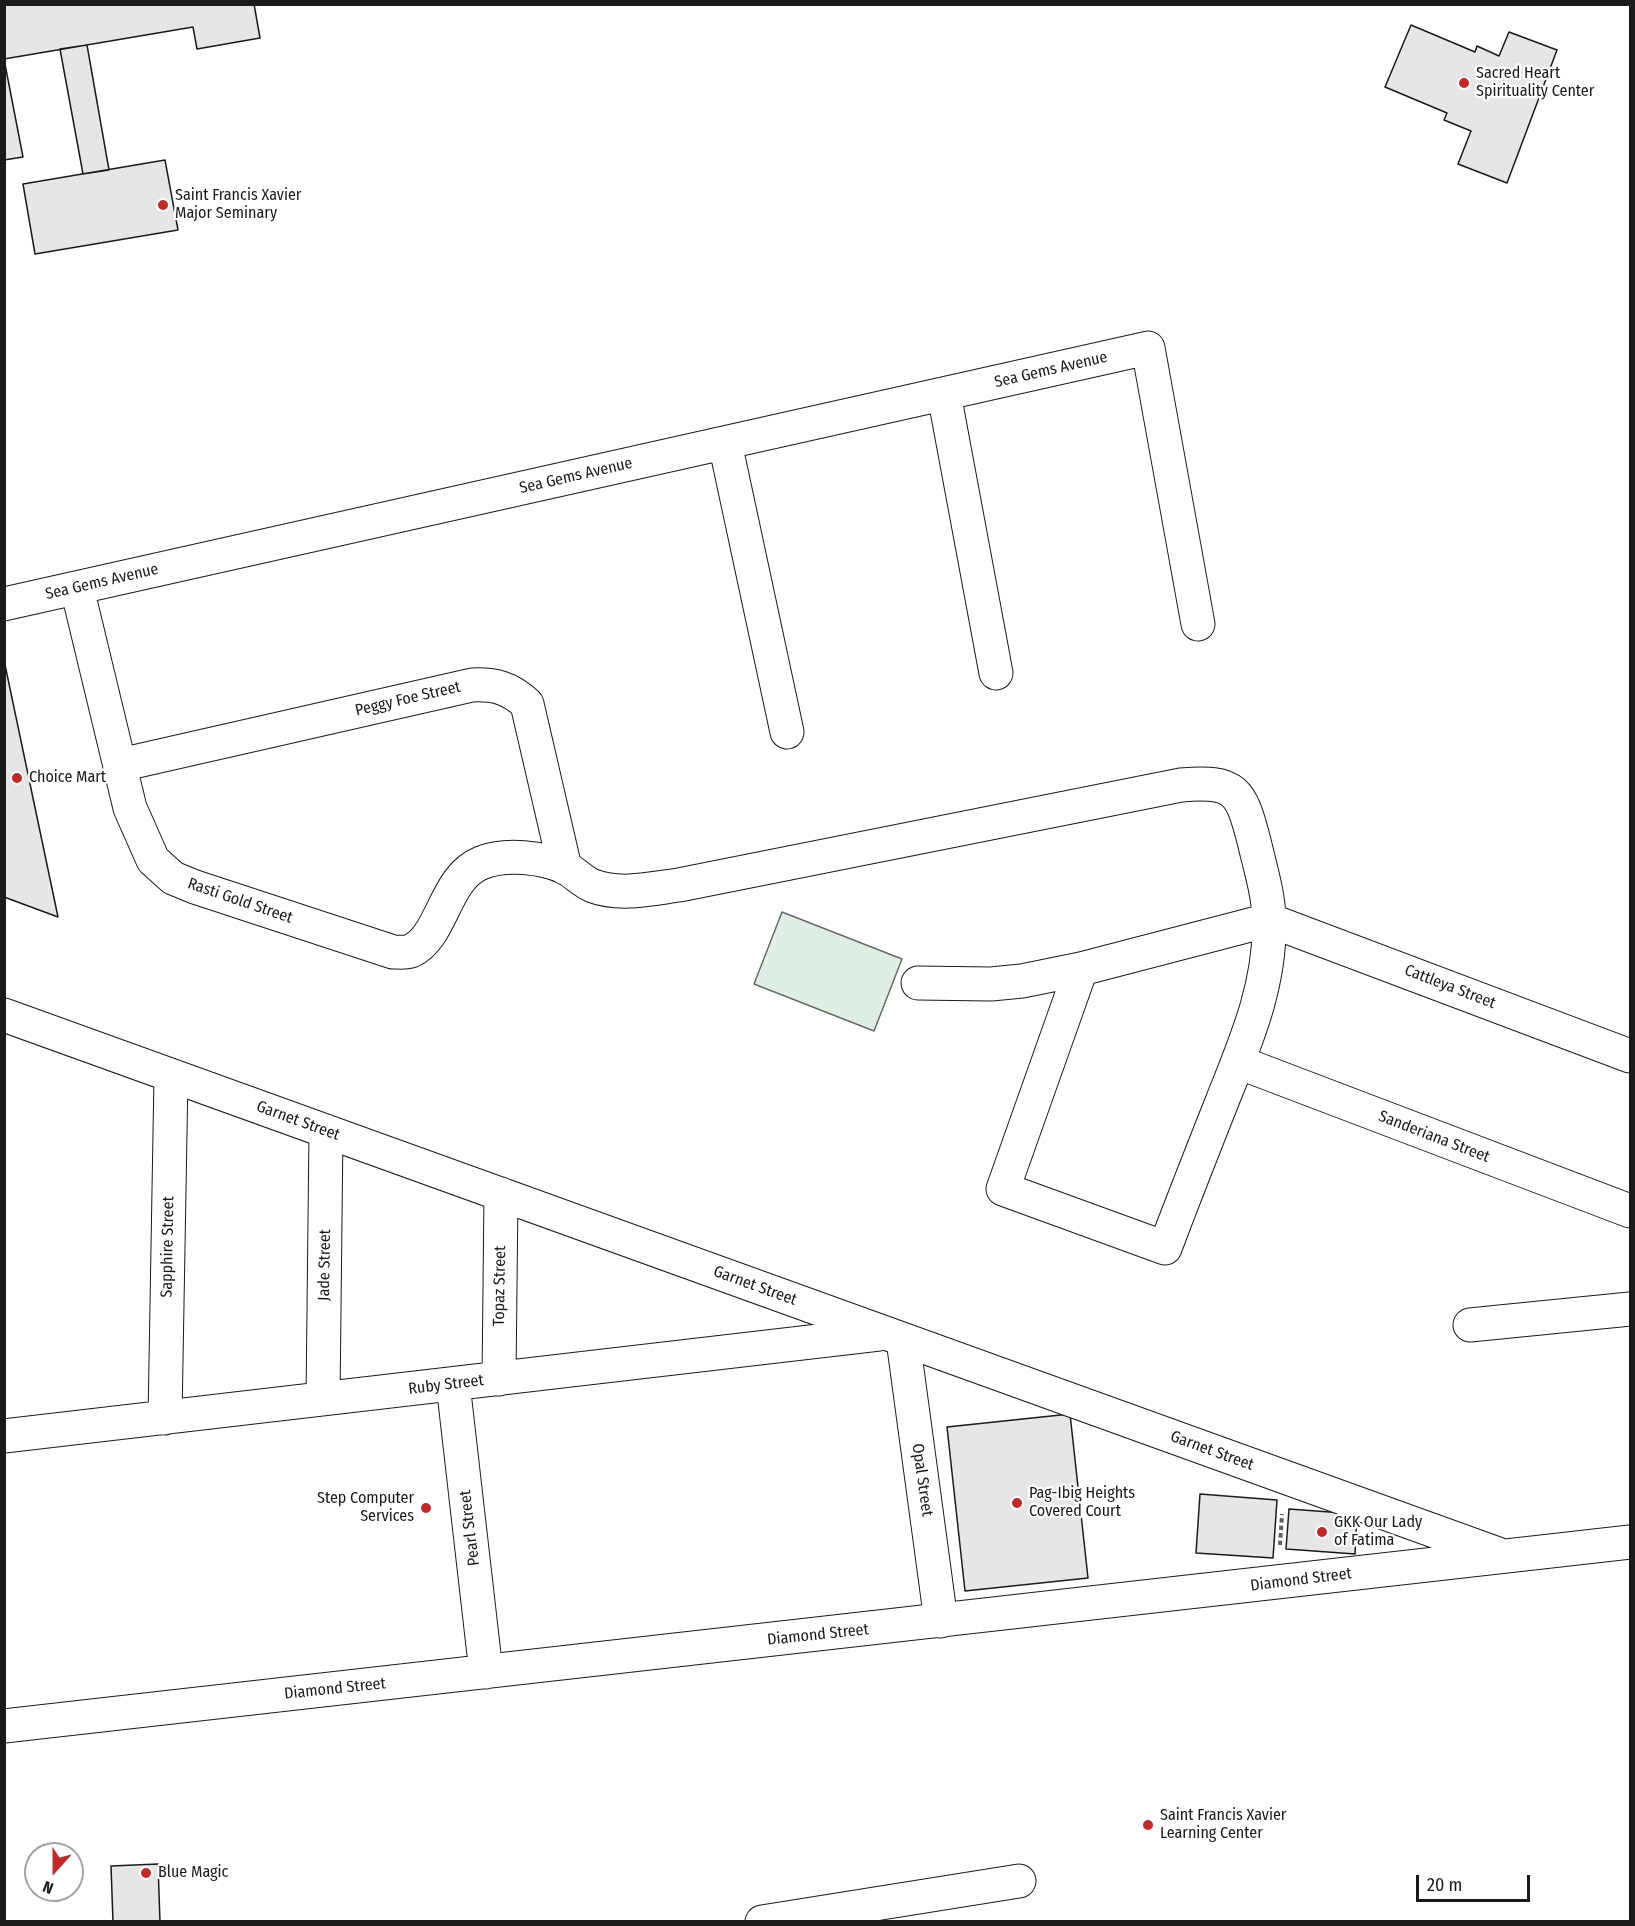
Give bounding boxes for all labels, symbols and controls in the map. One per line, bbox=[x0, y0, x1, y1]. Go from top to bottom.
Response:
place label: Sacred Heart Spirituality Center bbox=[1476, 64, 1594, 102]
marker: Sacred Heart Spirituality Center bbox=[1457, 76, 1471, 90]
place label: Saint Francis Xavier Major Seminary bbox=[175, 186, 301, 224]
marker: Saint Francis Xavier Major Seminary bbox=[156, 198, 170, 212]
street label: Sea Gems Avenue bbox=[993, 348, 1109, 392]
street label: Sea Gems Avenue bbox=[518, 454, 634, 498]
street label: Sea Gems Avenue bbox=[44, 560, 160, 604]
street label: Peggy Foe Street bbox=[353, 678, 463, 720]
place label: Choice Mart bbox=[29, 768, 106, 788]
marker: Choice Mart bbox=[10, 771, 24, 785]
street label: Rasti Gold Street bbox=[185, 874, 295, 928]
street label: Cattleya Street bbox=[1402, 961, 1498, 1013]
street label: Garnet Street bbox=[254, 1097, 342, 1145]
street label: Sanderiana Street bbox=[1376, 1107, 1492, 1167]
street label: Sapphire Street bbox=[158, 1196, 178, 1298]
street label: Jade Street bbox=[315, 1229, 335, 1301]
street label: Topaz Street bbox=[490, 1246, 510, 1326]
street label: Garnet Street bbox=[711, 1262, 799, 1310]
street label: Ruby Street bbox=[407, 1371, 485, 1399]
street label: Garnet Street bbox=[1168, 1427, 1256, 1475]
street label: Opal Street bbox=[907, 1442, 937, 1518]
place label: Pag-Ibig Heights Covered Court bbox=[1029, 1484, 1135, 1522]
place label: Step Computer Services bbox=[317, 1489, 414, 1527]
street label: Pearl Street bbox=[456, 1489, 484, 1567]
marker: Pag-Ibig Heights Covered Court bbox=[1010, 1496, 1024, 1510]
marker: Step Computer Services bbox=[419, 1501, 433, 1515]
place label: GKK Our Lady of Fatima bbox=[1334, 1513, 1422, 1551]
marker: GKK Our Lady of Fatima bbox=[1315, 1525, 1329, 1539]
street label: Diamond Street bbox=[1249, 1564, 1353, 1596]
street label: Diamond Street bbox=[766, 1620, 870, 1650]
street label: Diamond Street bbox=[283, 1674, 387, 1704]
place label: Saint Francis Xavier Learning Center bbox=[1160, 1806, 1286, 1844]
marker: Saint Francis Xavier Learning Center bbox=[1141, 1818, 1155, 1832]
north arrow bbox=[24, 1842, 84, 1902]
place label: Blue Magic bbox=[158, 1863, 228, 1883]
scale bar bbox=[1419, 1863, 1533, 1901]
marker: Blue Magic bbox=[139, 1866, 153, 1880]
text: 20 m bbox=[1427, 1874, 1462, 1896]
text: N bbox=[40, 1877, 56, 1898]

